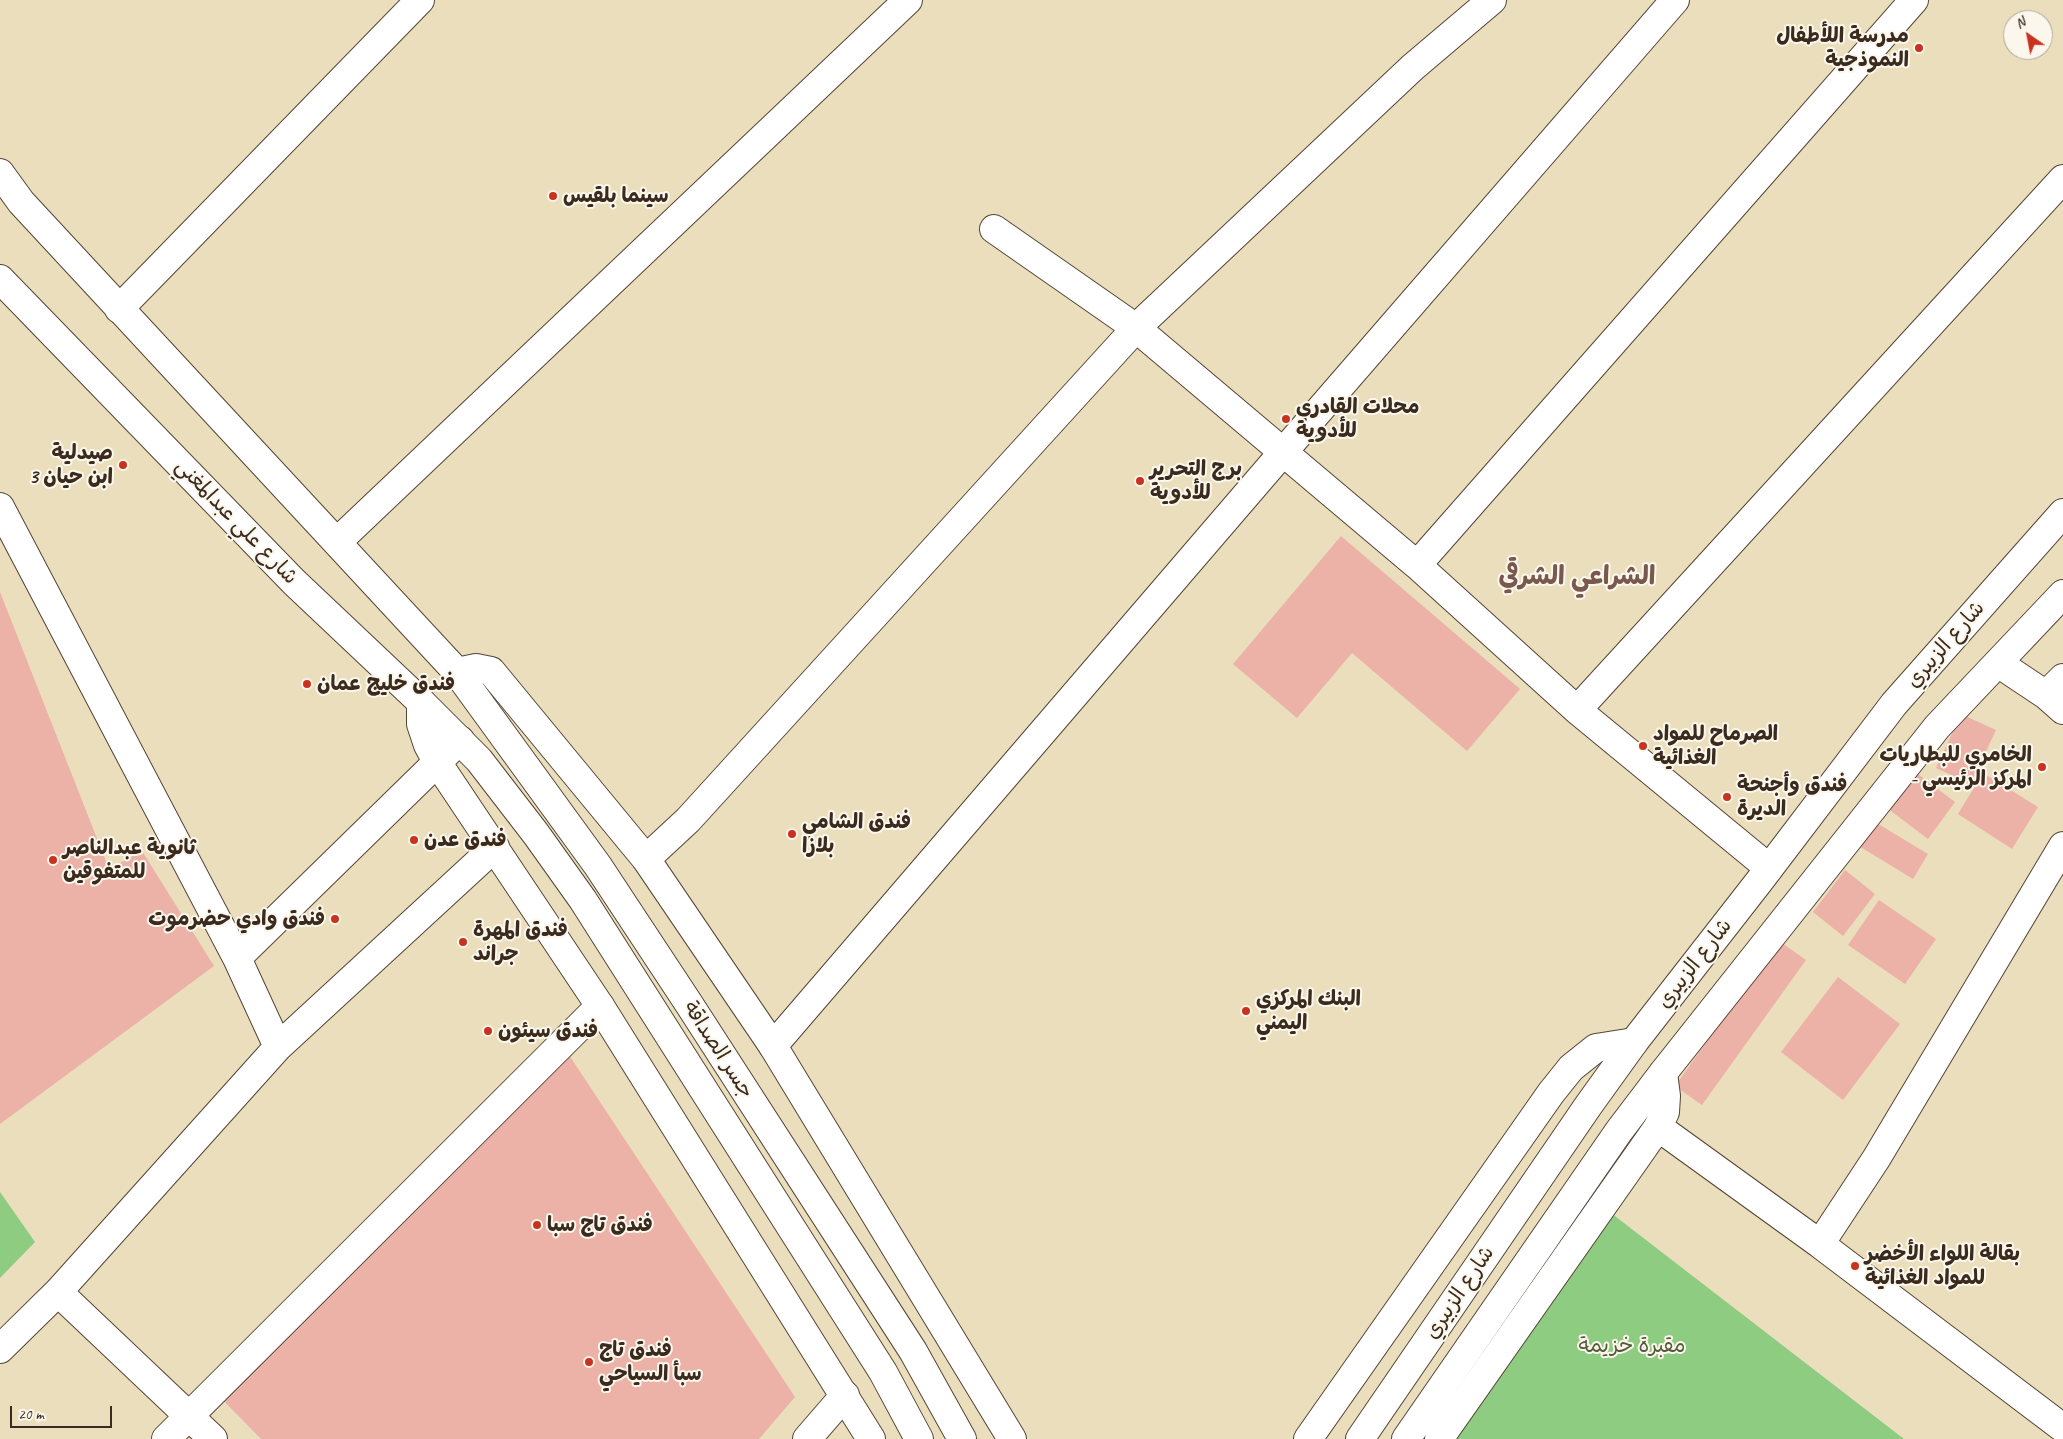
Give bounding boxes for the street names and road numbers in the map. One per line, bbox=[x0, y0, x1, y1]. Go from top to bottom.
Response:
street label: شارع علي عبدالمغني bbox=[170, 454, 302, 590]
street label: شارع الزبيري bbox=[1901, 596, 1991, 694]
street label: شارع الزبيري bbox=[1652, 914, 1738, 1014]
street label: جسر الصداقة bbox=[677, 997, 759, 1103]
street label: شارع الزبيري bbox=[1420, 1242, 1500, 1344]

